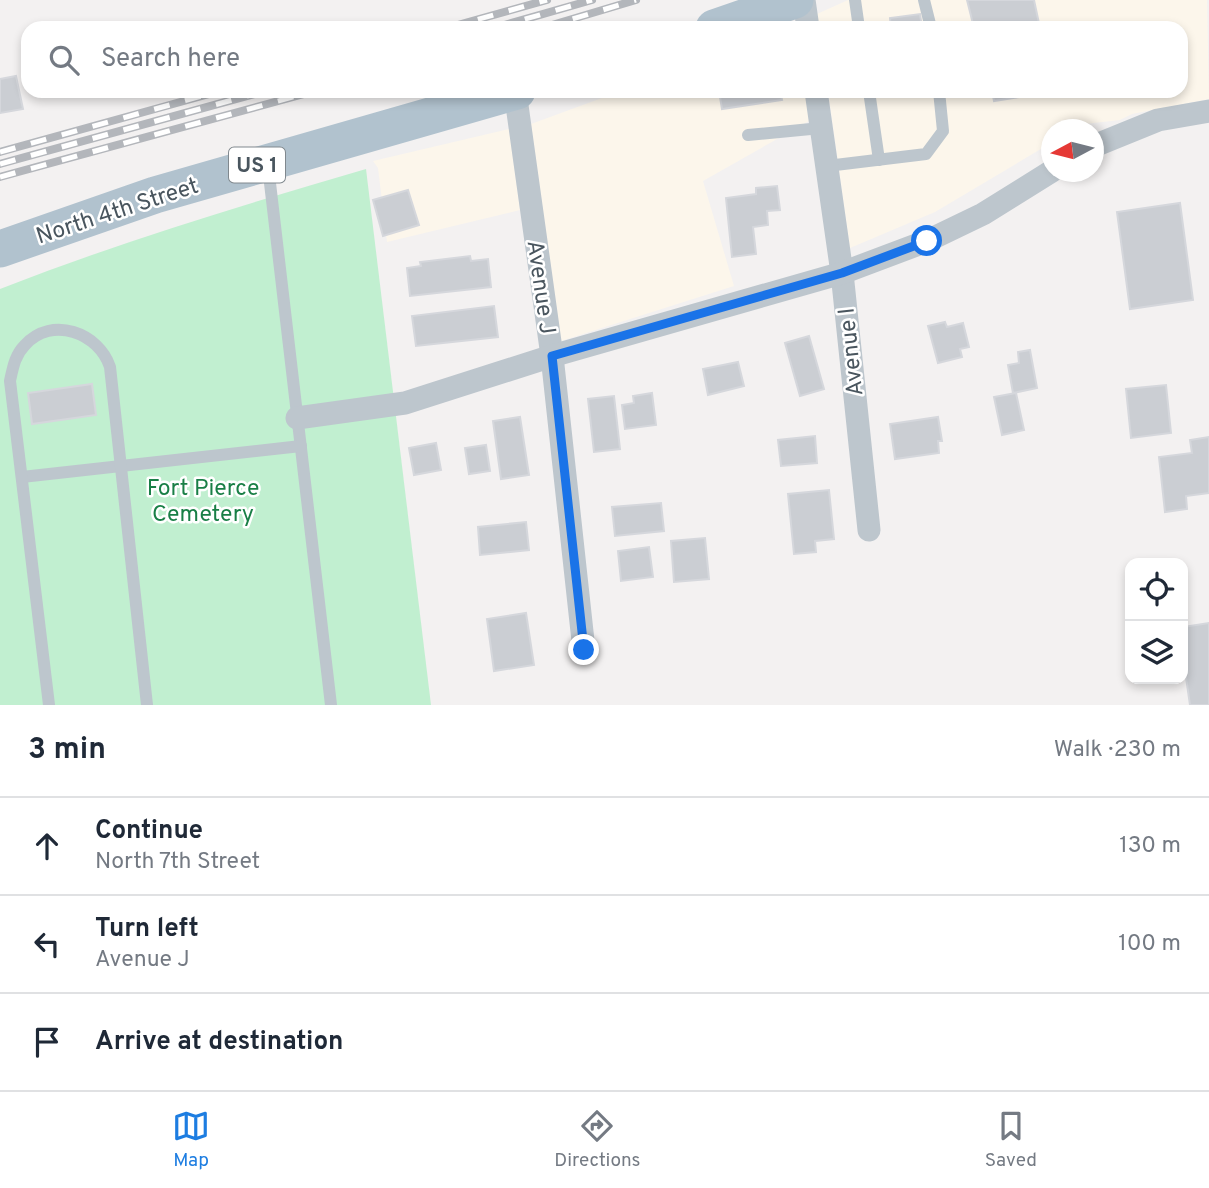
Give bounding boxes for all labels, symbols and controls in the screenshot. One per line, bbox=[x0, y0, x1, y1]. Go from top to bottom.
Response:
search box bbox=[21, 21, 1188, 98]
icon: search bbox=[45, 41, 83, 79]
text: Search here bbox=[101, 43, 240, 76]
north arrow bbox=[1041, 119, 1104, 182]
road number: US 1 bbox=[229, 148, 285, 182]
street label: North 4th Street bbox=[33, 172, 203, 252]
route start bbox=[911, 225, 942, 256]
street label: Avenue J bbox=[519, 238, 560, 336]
street label: Avenue I bbox=[833, 306, 872, 397]
park label: Fort Pierce Cemetery bbox=[147, 475, 259, 530]
map controls bbox=[1125, 558, 1188, 684]
button: locate bbox=[1125, 558, 1188, 621]
button: layers bbox=[1125, 621, 1188, 684]
route end bbox=[568, 634, 599, 665]
text: 3 min bbox=[28, 732, 106, 769]
text: Walk · 230 m bbox=[1054, 736, 1181, 765]
text: Continue bbox=[95, 815, 203, 848]
icon: ahead bbox=[28, 827, 66, 865]
text: 130 m bbox=[1119, 832, 1181, 861]
text: North 7th Street bbox=[95, 848, 260, 877]
text: Turn left bbox=[95, 913, 199, 946]
icon: left bbox=[28, 925, 66, 963]
text: 100 m bbox=[1118, 930, 1181, 959]
text: Avenue J bbox=[95, 946, 190, 975]
icon: arrive bbox=[28, 1023, 66, 1061]
text: Arrive at destination bbox=[95, 1026, 343, 1059]
tab: Map bbox=[172, 1107, 210, 1173]
tab: Directions bbox=[554, 1107, 641, 1173]
tab: Saved bbox=[985, 1107, 1037, 1173]

